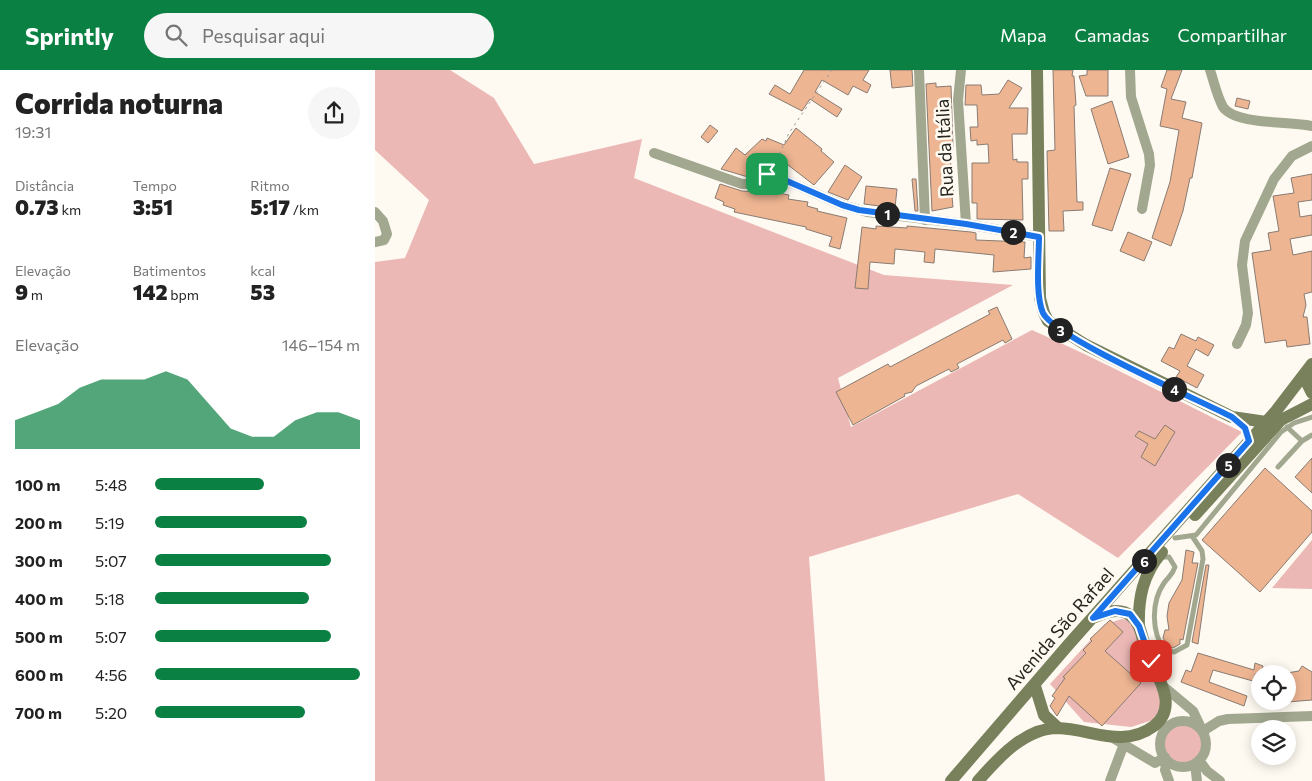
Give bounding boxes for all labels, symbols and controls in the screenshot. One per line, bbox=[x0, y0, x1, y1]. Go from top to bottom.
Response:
search box bbox=[144, 13, 494, 58]
text: Sprintly bbox=[25, 21, 114, 50]
icon: search bbox=[162, 21, 190, 49]
text: Pesquisar aqui bbox=[202, 24, 325, 47]
text: Mapa bbox=[1000, 24, 1047, 46]
text: Camadas bbox=[1075, 24, 1149, 46]
text: Compartilhar bbox=[1177, 24, 1287, 46]
text: Corrida noturna bbox=[15, 86, 223, 120]
button: share bbox=[308, 87, 360, 139]
street label: Rua da Itália bbox=[930, 98, 958, 198]
text: 19:31 bbox=[15, 122, 51, 141]
pin bbox=[746, 153, 788, 195]
icon: arrive bbox=[753, 160, 781, 188]
text: Distância bbox=[15, 177, 74, 194]
text: Tempo bbox=[133, 177, 177, 194]
text: Ritmo bbox=[250, 177, 290, 194]
text: 0.73 bbox=[15, 194, 59, 219]
text: 3:51 bbox=[133, 194, 173, 219]
text: 5:17 bbox=[250, 194, 290, 219]
text: km bbox=[59, 201, 81, 218]
text: /km bbox=[290, 201, 319, 218]
pin: 1 bbox=[875, 202, 899, 226]
text: 1 bbox=[884, 206, 891, 223]
pin: 2 bbox=[1001, 220, 1025, 244]
text: 2 bbox=[1010, 224, 1017, 241]
text: Elevação bbox=[15, 262, 71, 279]
text: Batimentos bbox=[133, 262, 206, 279]
text: kcal bbox=[250, 262, 275, 279]
text: 9 bbox=[15, 279, 28, 304]
text: 142 bbox=[133, 279, 168, 304]
text: 53 bbox=[250, 279, 275, 304]
text: m bbox=[28, 286, 43, 303]
text: bpm bbox=[168, 286, 199, 303]
pin: 3 bbox=[1047, 318, 1073, 342]
text: 3 bbox=[1056, 322, 1065, 339]
text: Elevação bbox=[15, 335, 79, 354]
text: 146–154 m bbox=[282, 335, 360, 354]
pin: 4 bbox=[1161, 376, 1187, 402]
text: 4 bbox=[1170, 381, 1179, 398]
pin: 5 bbox=[1215, 452, 1241, 478]
text: 5 bbox=[1224, 457, 1233, 474]
text: 100 m bbox=[15, 475, 61, 494]
text: 5:48 bbox=[95, 475, 127, 494]
text: 200 m bbox=[15, 513, 62, 532]
text: 5:19 bbox=[95, 513, 125, 532]
pin: 6 bbox=[1131, 548, 1157, 574]
text: 300 m bbox=[15, 551, 63, 570]
text: 5:07 bbox=[95, 551, 127, 570]
text: 6 bbox=[1140, 553, 1149, 570]
street label: Avenida São Rafael bbox=[1000, 563, 1118, 694]
text: 400 m bbox=[15, 589, 63, 608]
text: 5:18 bbox=[95, 589, 125, 608]
text: 500 m bbox=[15, 627, 63, 646]
text: 5:07 bbox=[95, 627, 127, 646]
pin bbox=[1130, 640, 1172, 682]
icon: check bbox=[1137, 647, 1165, 675]
text: 600 m bbox=[15, 665, 63, 684]
text: 4:56 bbox=[95, 665, 127, 684]
map controls bbox=[1251, 665, 1296, 765]
button: locate bbox=[1251, 665, 1296, 710]
text: 700 m bbox=[15, 703, 62, 722]
text: 5:20 bbox=[95, 703, 127, 722]
button: layers bbox=[1251, 720, 1296, 765]

